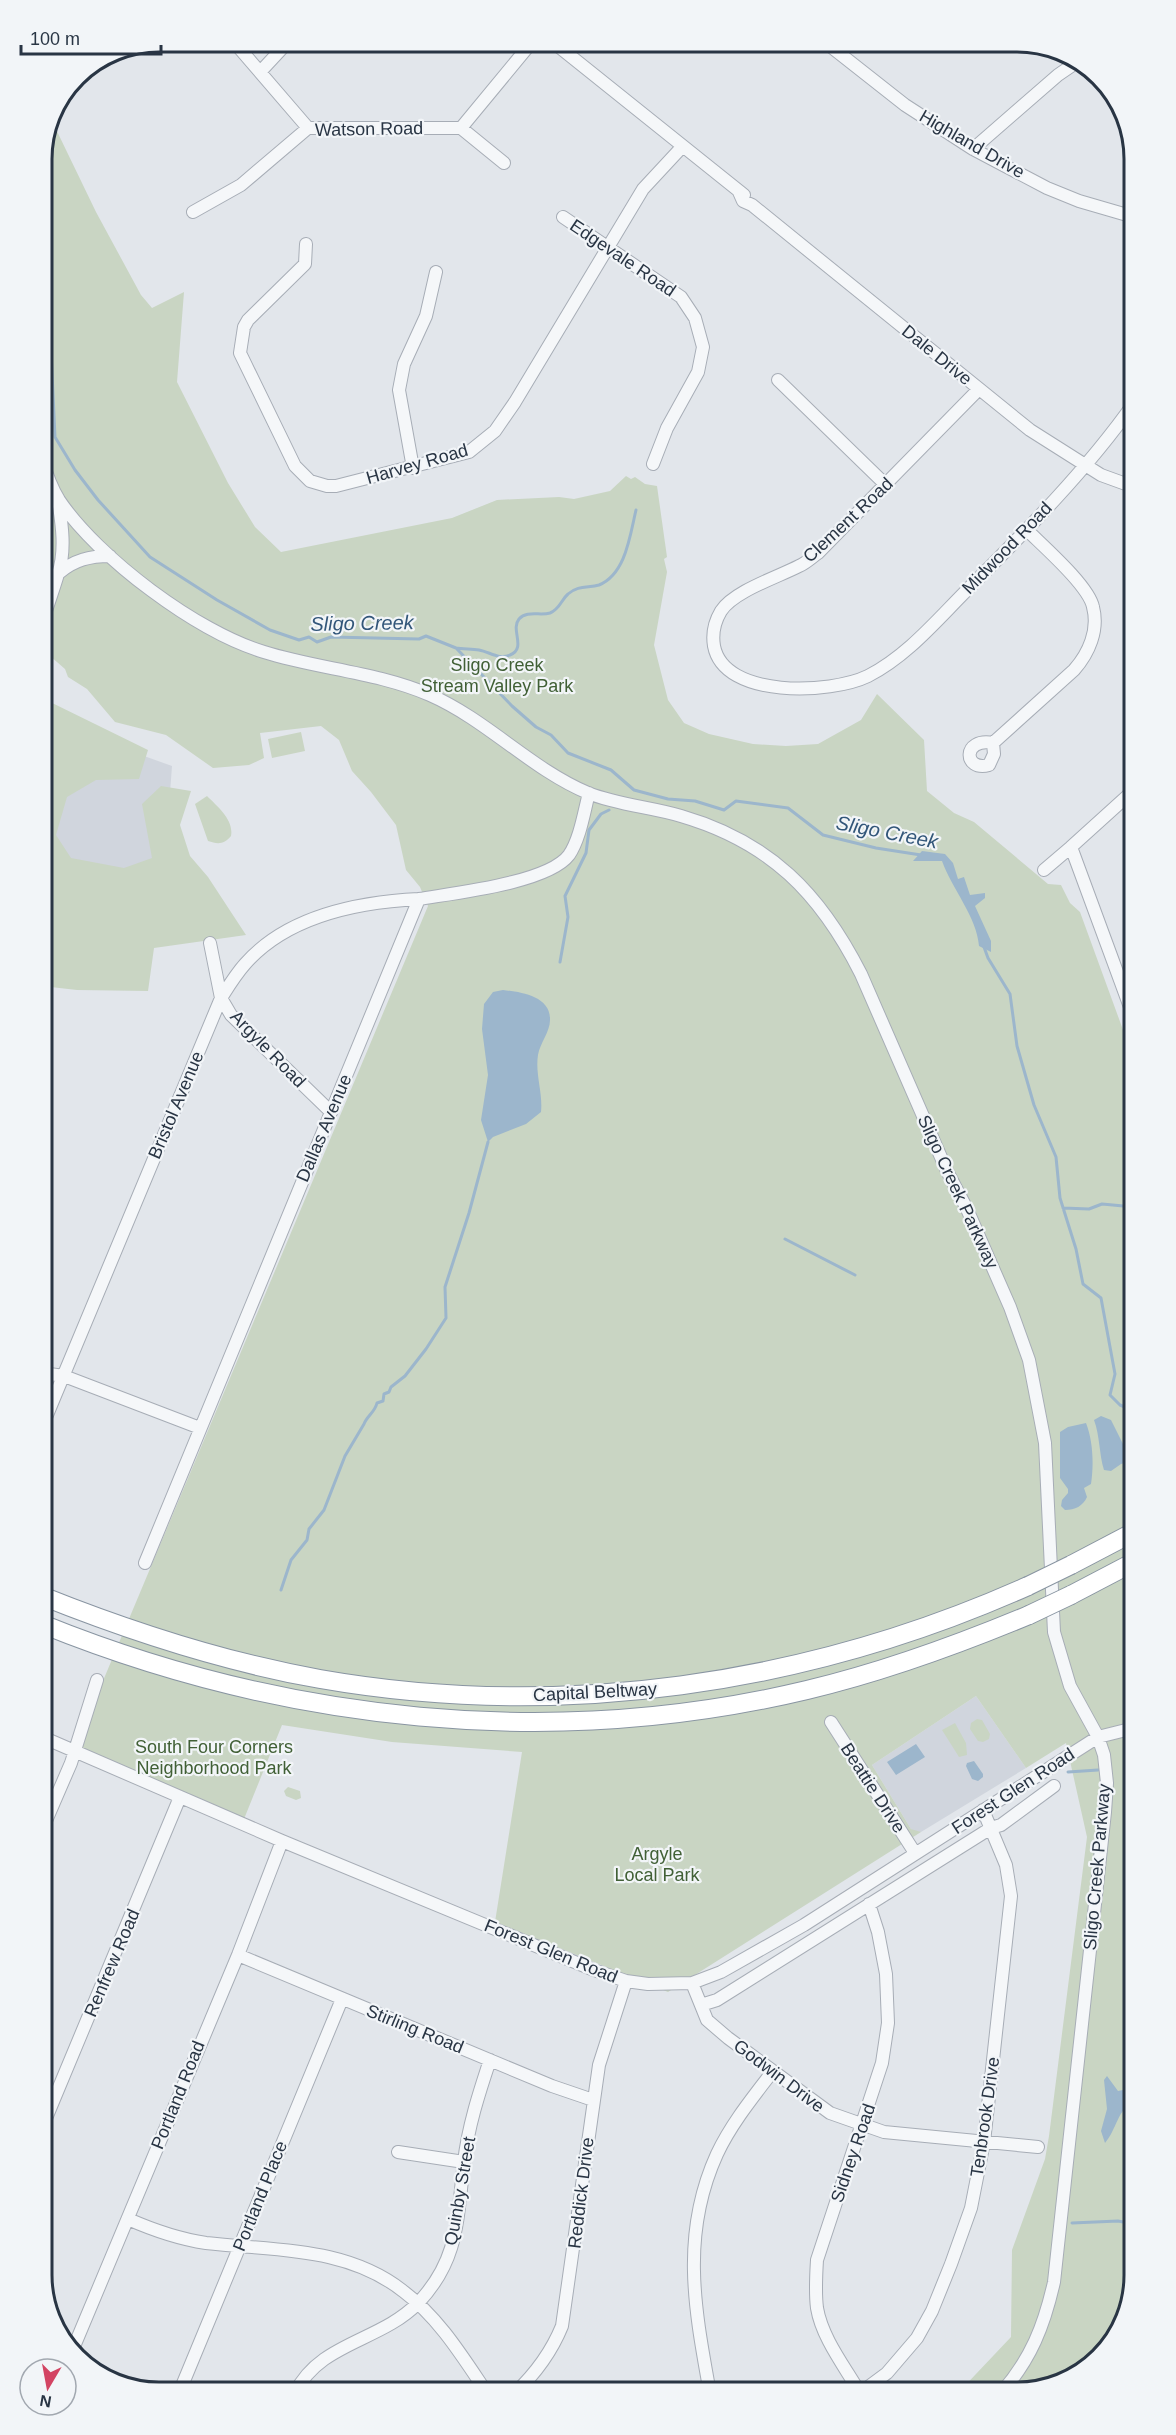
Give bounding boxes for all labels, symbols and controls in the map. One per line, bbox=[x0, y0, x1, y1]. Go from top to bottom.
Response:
scale bar bbox=[21, 18, 160, 56]
text: 100 m bbox=[30, 29, 80, 49]
street label: Highland Drive bbox=[916, 106, 1028, 182]
street label: Watson Road bbox=[315, 118, 423, 140]
street label: Edgevale Road bbox=[566, 215, 680, 301]
street label: Dale Drive bbox=[898, 321, 976, 389]
street label: Harvey Road bbox=[364, 440, 470, 488]
street label: Clement Road bbox=[799, 473, 897, 567]
street label: Midwood Road bbox=[958, 498, 1056, 598]
water label: Sligo Creek bbox=[310, 611, 415, 635]
park label: Sligo Creek Stream Valley Park bbox=[421, 655, 574, 696]
water label: Sligo Creek bbox=[834, 811, 941, 853]
street label: Argyle Road bbox=[226, 1006, 310, 1092]
street label: Bristol Avenue bbox=[144, 1048, 208, 1162]
street label: Dallas Avenue bbox=[292, 1071, 356, 1185]
street label: Sligo Creek Parkway bbox=[914, 1112, 1002, 1272]
street label: Capital Beltway bbox=[533, 1679, 657, 1705]
park label: South Four Corners Neighborhood Park bbox=[135, 1737, 293, 1778]
street label: Beattie Drive bbox=[837, 1739, 909, 1837]
street label: Forest Glen Road bbox=[948, 1744, 1078, 1838]
street label: Sligo Creek Parkway bbox=[1080, 1783, 1114, 1951]
park label: Argyle Local Park bbox=[614, 1844, 701, 1885]
street label: Renfrew Road bbox=[80, 1906, 144, 2020]
street label: Forest Glen Road bbox=[481, 1915, 621, 1987]
street label: Stirling Road bbox=[363, 2000, 467, 2058]
street label: Godwin Drive bbox=[730, 2036, 828, 2116]
street label: Portland Road bbox=[147, 2038, 209, 2152]
street label: Tenbrook Drive bbox=[967, 2056, 1003, 2178]
street label: Sidney Road bbox=[827, 2101, 879, 2205]
street label: Quinby Street bbox=[441, 2135, 479, 2247]
street label: Reddick Drive bbox=[564, 2136, 598, 2250]
street label: Portland Place bbox=[229, 2138, 291, 2254]
north arrow bbox=[18, 2357, 78, 2417]
text: N bbox=[38, 2392, 53, 2411]

